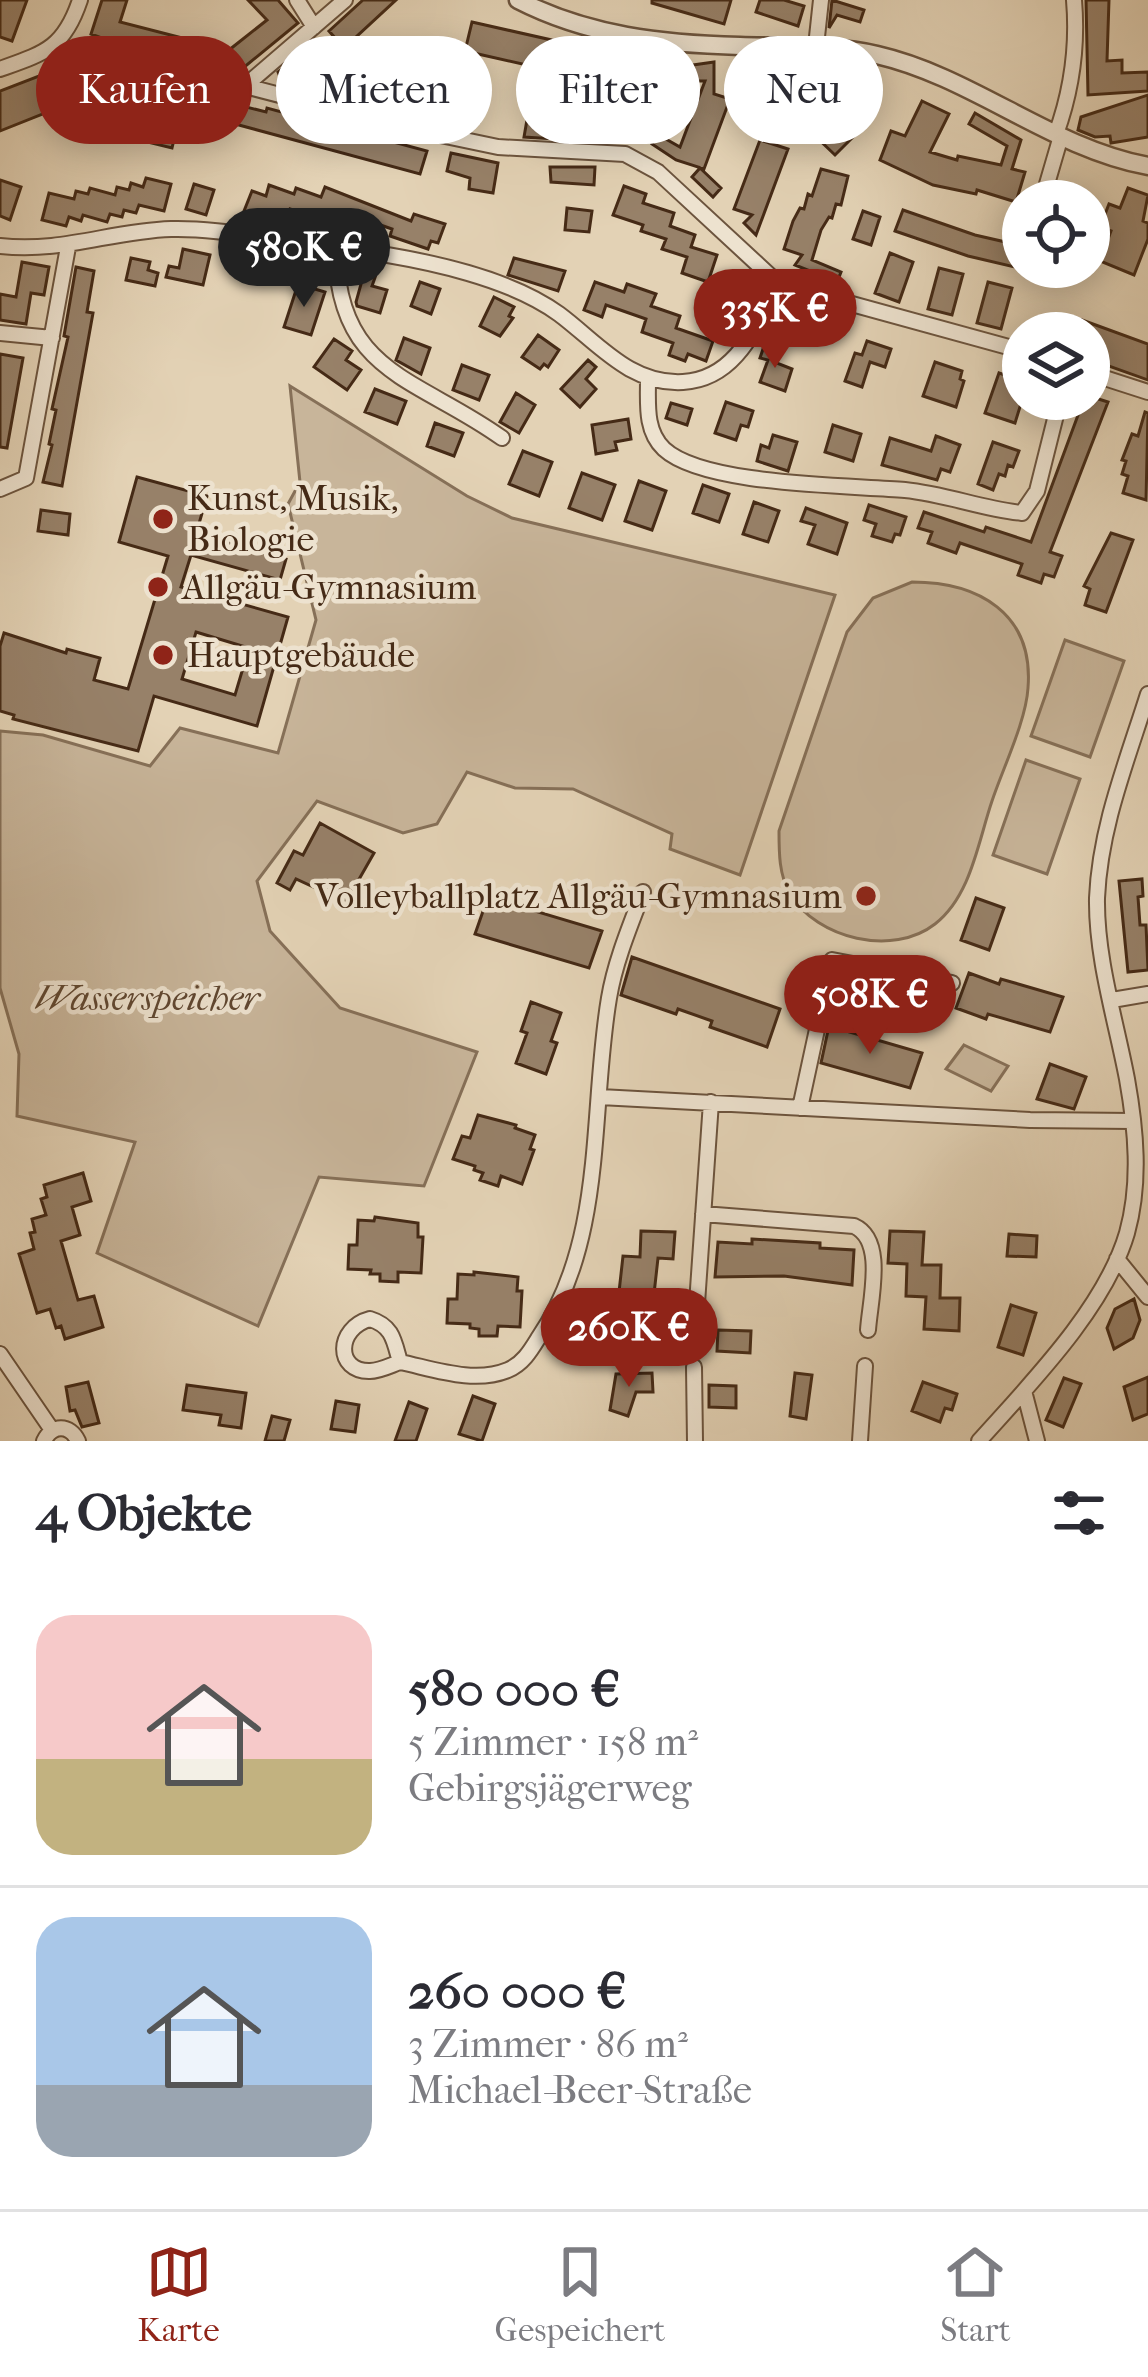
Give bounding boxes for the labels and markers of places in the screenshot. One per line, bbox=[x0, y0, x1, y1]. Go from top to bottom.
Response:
pin: 580K € bbox=[206, 208, 402, 310]
pin: 335K € bbox=[677, 269, 873, 371]
place label: Kunst, Musik, Biologie bbox=[187, 477, 398, 560]
marker: Kunst, Musik, Biologie bbox=[150, 506, 176, 532]
place label: Allgäu-Gymnasium bbox=[180, 566, 476, 608]
marker: Allgäu-Gymnasium bbox=[145, 574, 171, 600]
place label: Hauptgebäude bbox=[187, 634, 415, 676]
marker: Hauptgebäude bbox=[150, 642, 176, 668]
place label: Volleyballplatz Allgäu-Gymnasium bbox=[314, 875, 842, 917]
marker: Volleyballplatz Allgäu-Gymnasium bbox=[853, 883, 879, 909]
pin: 508K € bbox=[772, 955, 968, 1057]
pin: 260K € bbox=[531, 1288, 727, 1390]

